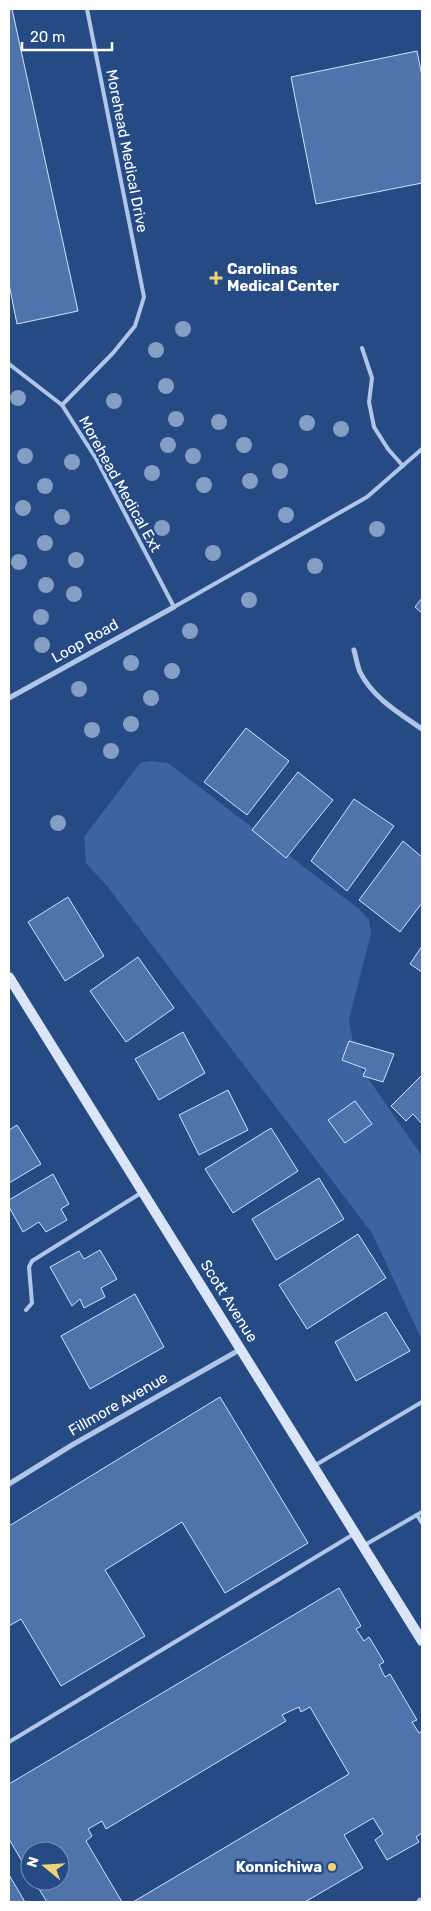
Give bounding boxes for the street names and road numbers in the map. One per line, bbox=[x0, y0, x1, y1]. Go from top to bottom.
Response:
street label: Morehead Medical Drive bbox=[102, 68, 152, 234]
street label: Morehead Medical Ext bbox=[75, 413, 165, 555]
street label: Loop Road bbox=[48, 615, 122, 667]
street label: Scott Avenue bbox=[197, 1256, 261, 1346]
street label: Fillmore Avenue bbox=[65, 1368, 171, 1440]

